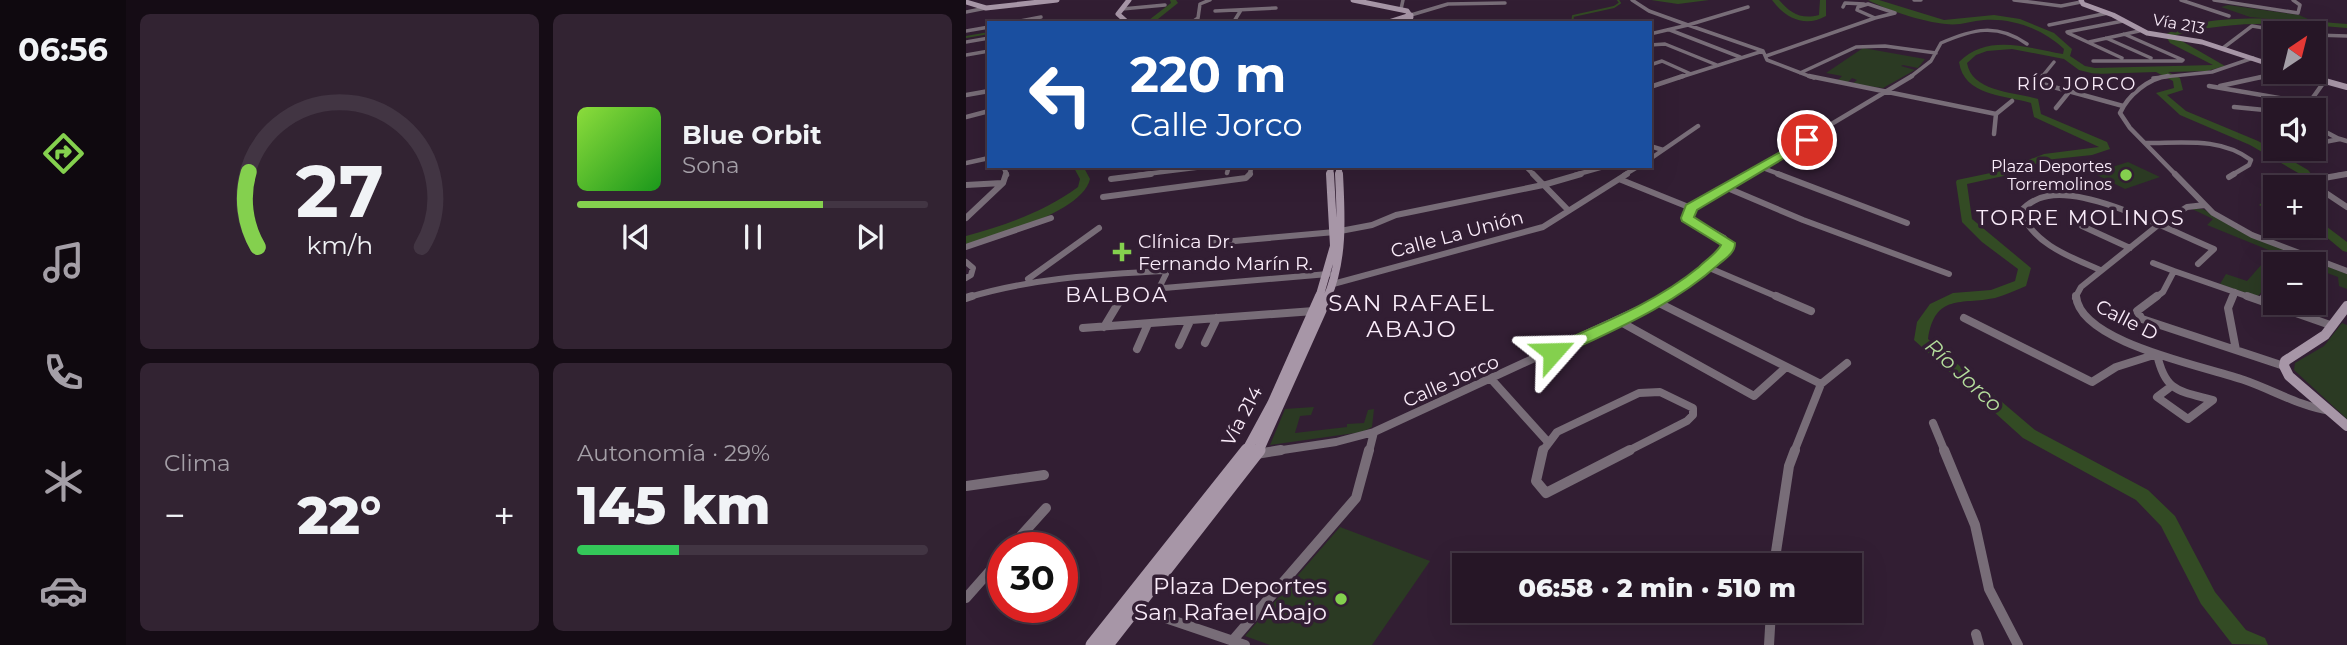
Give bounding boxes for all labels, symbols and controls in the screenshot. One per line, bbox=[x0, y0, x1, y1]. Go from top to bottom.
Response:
street label: Vía 213 bbox=[2151, 10, 2207, 38]
north arrow bbox=[2263, 21, 2326, 84]
map controls bbox=[2263, 21, 2326, 315]
text: 06:56 bbox=[18, 30, 108, 69]
text: 220 m bbox=[1130, 45, 1286, 104]
icon: left bbox=[1015, 49, 1106, 140]
district label: RÍO JORCO bbox=[2017, 73, 2137, 95]
button: sound bbox=[2263, 98, 2326, 161]
text: Calle Jorco bbox=[1130, 105, 1303, 144]
pin bbox=[1777, 110, 1837, 170]
text: Blue Orbit bbox=[682, 119, 821, 151]
icon: arrive bbox=[1788, 121, 1826, 159]
icon: directions bbox=[39, 129, 88, 178]
text: 27 bbox=[295, 148, 384, 236]
text: Sona bbox=[682, 151, 740, 179]
place label: Plaza Deportes Torremolinos bbox=[1991, 157, 2112, 194]
marker: Plaza Deportes Torremolinos bbox=[2118, 167, 2134, 183]
button: + bbox=[2263, 175, 2326, 238]
street label: Calle La Unión bbox=[1388, 205, 1526, 263]
district label: TORRE MOLINOS bbox=[1976, 205, 2186, 230]
icon: previous bbox=[617, 218, 655, 256]
icon: pause bbox=[734, 218, 772, 256]
icon: next bbox=[851, 218, 889, 256]
text: km/h bbox=[306, 230, 373, 260]
place label: Clínica Dr. Fernando Marín R. bbox=[1138, 230, 1313, 275]
icon: music bbox=[39, 238, 88, 287]
marker: Clínica Dr. Fernando Marín R. bbox=[1112, 242, 1132, 262]
button: − bbox=[2263, 252, 2326, 315]
district label: BALBOA bbox=[1065, 282, 1169, 307]
district label: SAN RAFAEL ABAJO bbox=[1328, 289, 1496, 343]
street label: Calle D bbox=[2092, 295, 2162, 345]
position arrow bbox=[1516, 315, 1590, 389]
water label: Río Jorco bbox=[1920, 333, 2008, 417]
icon: phone bbox=[39, 348, 88, 397]
street label: Calle Jorco bbox=[1400, 350, 1503, 412]
street label: Vía 214 bbox=[1217, 382, 1267, 450]
text: Autonomía · 29% bbox=[577, 439, 770, 467]
text: Clima bbox=[164, 449, 231, 477]
icon: climate bbox=[39, 457, 88, 506]
text: 145 km bbox=[577, 474, 771, 537]
text: 22° bbox=[298, 484, 381, 547]
text: − bbox=[164, 492, 186, 539]
text: + bbox=[493, 492, 515, 539]
speed limit sign: 30 bbox=[987, 532, 1078, 623]
icon: car bbox=[39, 566, 88, 615]
place label: Plaza Deportes San Rafael Abajo bbox=[1134, 572, 1327, 626]
text: 06:58 · 2 min · 510 m bbox=[1518, 572, 1796, 604]
marker: Plaza Deportes San Rafael Abajo bbox=[1333, 591, 1349, 607]

